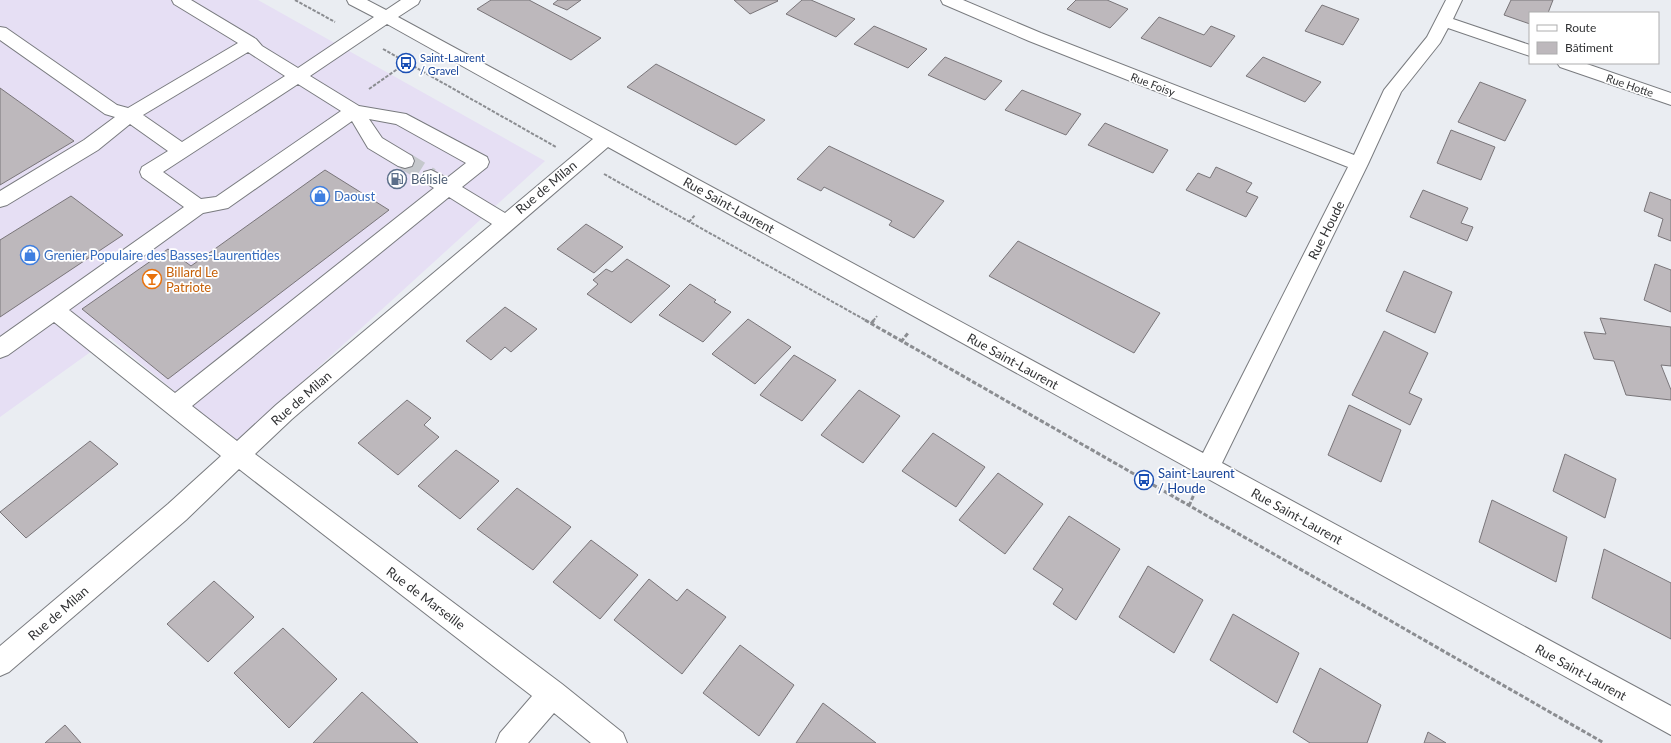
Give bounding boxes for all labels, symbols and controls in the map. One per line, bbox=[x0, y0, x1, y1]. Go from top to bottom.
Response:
legend bbox=[1529, 12, 1659, 64]
text: Route bbox=[1565, 20, 1596, 35]
text: Bâtiment bbox=[1565, 40, 1614, 55]
place label: Saint-Laurent / Gravel bbox=[420, 51, 485, 77]
bus stop icon: Saint-Laurent / Gravel bbox=[395, 52, 417, 74]
street label: Rue Foisy bbox=[1129, 70, 1177, 98]
street label: Rue Hotte bbox=[1605, 71, 1655, 99]
street label: Rue de Milan bbox=[512, 157, 580, 217]
fuel station icon: Bélisle bbox=[386, 168, 408, 190]
place label: Bélisle bbox=[411, 171, 448, 187]
street label: Rue Saint-Laurent bbox=[680, 173, 778, 237]
shop icon: Daoust bbox=[309, 185, 331, 207]
place label: Daoust bbox=[334, 188, 375, 204]
street label: Rue Houde bbox=[1304, 198, 1348, 262]
shop icon: Grenier Populaire des Basses-Laurentides bbox=[19, 244, 41, 266]
place label: Grenier Populaire des Basses-Laurentides bbox=[44, 247, 280, 263]
place label: Billard Le Patriote bbox=[166, 264, 218, 295]
bar icon: Billard Le Patriote bbox=[141, 268, 163, 290]
street label: Rue Saint-Laurent bbox=[964, 329, 1062, 393]
street label: Rue de Milan bbox=[268, 367, 334, 429]
place label: Saint-Laurent / Houde bbox=[1158, 465, 1235, 496]
bus stop icon: Saint-Laurent / Houde bbox=[1133, 469, 1155, 491]
street label: Rue Saint-Laurent bbox=[1248, 484, 1346, 548]
street label: Rue de Marseille bbox=[383, 563, 469, 633]
street label: Rue de Milan bbox=[25, 582, 91, 644]
street label: Rue Saint-Laurent bbox=[1532, 640, 1630, 704]

